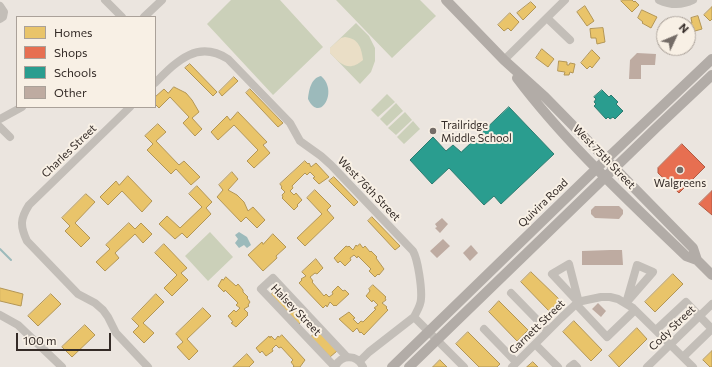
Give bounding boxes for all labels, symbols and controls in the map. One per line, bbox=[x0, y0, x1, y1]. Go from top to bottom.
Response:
legend bbox=[16, 16, 156, 108]
north arrow bbox=[656, 16, 696, 56]
text: N bbox=[677, 21, 692, 35]
text: Homes bbox=[54, 25, 92, 39]
text: Shops bbox=[54, 45, 88, 59]
text: Schools bbox=[54, 65, 97, 79]
text: Other bbox=[54, 85, 87, 99]
place label: Trailridge Middle School bbox=[441, 118, 512, 144]
street label: Charles Street bbox=[39, 122, 99, 180]
street label: West 75th Street bbox=[570, 122, 638, 192]
marker: Trailridge Middle School bbox=[428, 126, 438, 136]
street label: West 76th Street bbox=[335, 154, 403, 224]
marker: Walgreens bbox=[675, 165, 685, 175]
street label: Quivira Road bbox=[515, 176, 571, 230]
place label: Walgreens bbox=[654, 176, 706, 190]
street label: Halsey Street bbox=[268, 282, 324, 338]
street label: Garnett Street bbox=[506, 297, 568, 357]
street label: Cody Street bbox=[646, 303, 698, 353]
scale bar bbox=[18, 325, 113, 351]
text: 100 m bbox=[23, 333, 57, 347]

